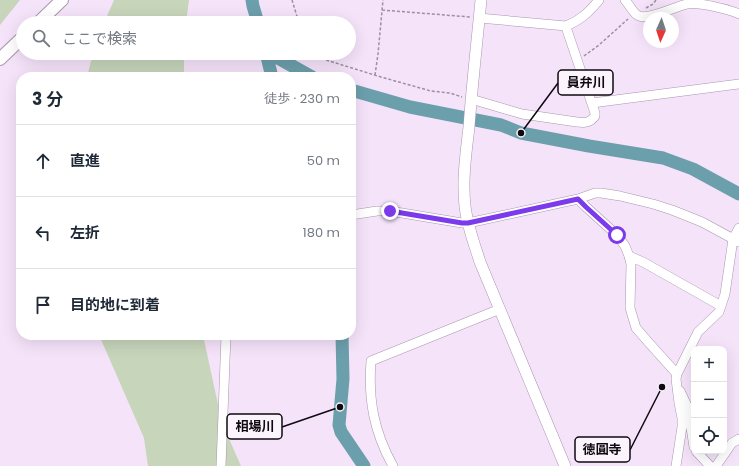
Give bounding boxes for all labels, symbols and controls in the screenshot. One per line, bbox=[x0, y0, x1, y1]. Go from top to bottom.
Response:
north arrow bbox=[643, 12, 679, 48]
search box bbox=[16, 16, 356, 60]
icon: search bbox=[30, 27, 52, 49]
text: ここで検索 bbox=[62, 28, 137, 49]
callout: 員弁川 bbox=[558, 70, 613, 95]
text: 員弁川 bbox=[566, 73, 606, 92]
text: 3 分 bbox=[32, 87, 63, 111]
text: 徒歩 · 230 m bbox=[264, 89, 340, 108]
icon: ahead bbox=[32, 150, 54, 172]
text: 直進 bbox=[70, 150, 100, 171]
text: 50 m bbox=[307, 151, 340, 170]
route end bbox=[381, 202, 399, 220]
icon: left bbox=[32, 222, 54, 244]
text: 左折 bbox=[70, 222, 100, 243]
text: 180 m bbox=[303, 223, 340, 242]
route start bbox=[608, 226, 626, 244]
icon: arrive bbox=[32, 294, 54, 316]
text: 目的地に到着 bbox=[70, 294, 160, 315]
map controls bbox=[691, 346, 727, 454]
button: + bbox=[691, 346, 727, 382]
button: − bbox=[691, 382, 727, 418]
callout: 相場川 bbox=[227, 414, 282, 439]
text: 相場川 bbox=[235, 417, 275, 436]
button: locate bbox=[691, 418, 727, 454]
callout: 徳圓寺 bbox=[575, 437, 630, 462]
text: 徳圓寺 bbox=[582, 440, 622, 459]

